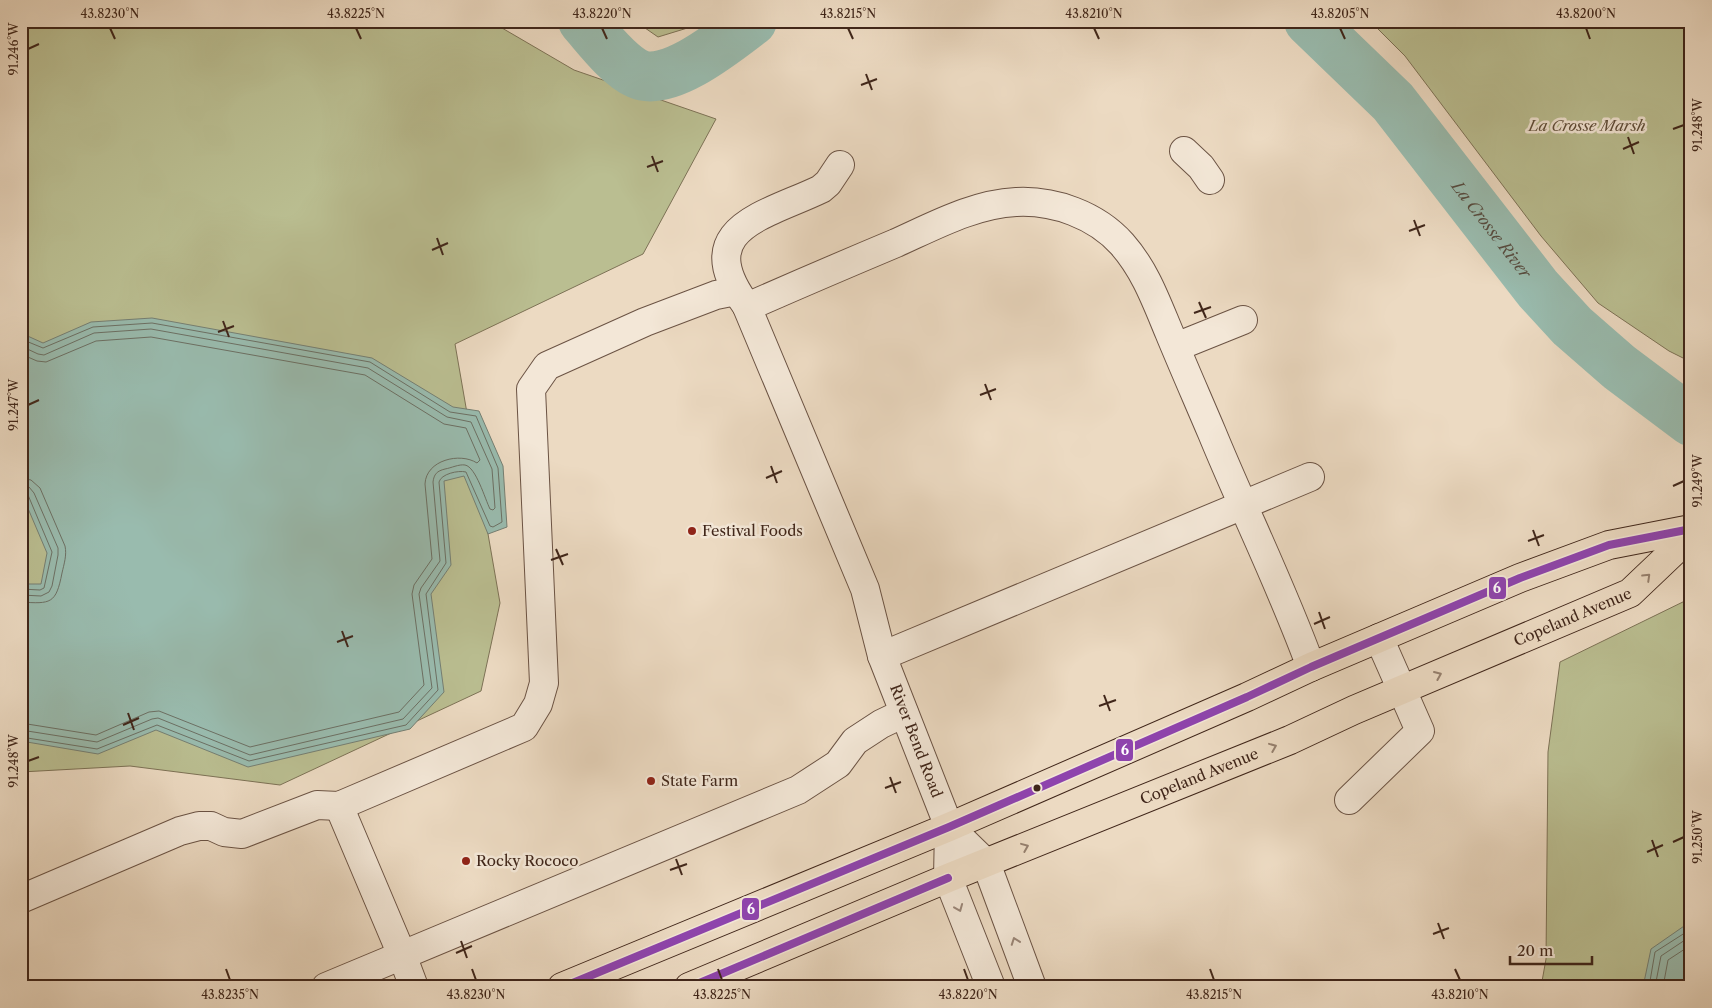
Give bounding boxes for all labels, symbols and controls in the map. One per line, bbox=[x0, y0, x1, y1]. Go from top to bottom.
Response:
text: 43.8230°N bbox=[81, 6, 139, 21]
text: 43.8225°N bbox=[327, 6, 385, 21]
text: 43.8220°N bbox=[572, 6, 632, 21]
text: 43.8215°N bbox=[820, 6, 876, 21]
text: 43.8210°N bbox=[1065, 6, 1123, 21]
text: 43.8205°N bbox=[1311, 6, 1369, 21]
text: 43.8200°N bbox=[1556, 6, 1616, 21]
text: 91.246°W bbox=[6, 22, 21, 76]
text: 91.248°W bbox=[1690, 97, 1705, 152]
park label: La Crosse Marsh bbox=[1528, 116, 1645, 135]
water label: La Crosse River bbox=[1447, 175, 1537, 283]
text: 91.247°W bbox=[6, 378, 21, 431]
text: 91.249°W bbox=[1690, 454, 1705, 508]
place label: Festival Foods bbox=[702, 521, 803, 540]
marker: Festival Foods bbox=[686, 525, 698, 537]
one-way arrow bbox=[1642, 574, 1651, 583]
line badge: 6 bbox=[1488, 576, 1507, 600]
text: 6 bbox=[1493, 579, 1501, 597]
street label: Copeland Avenue bbox=[1511, 583, 1634, 650]
one-way arrow bbox=[1433, 670, 1442, 681]
street label: River Bend Road bbox=[886, 681, 947, 800]
text: 91.248°W bbox=[6, 733, 21, 788]
line badge: 6 bbox=[1115, 738, 1134, 762]
text: 6 bbox=[1121, 741, 1129, 759]
one-way arrow bbox=[1268, 743, 1277, 753]
street label: Copeland Avenue bbox=[1137, 744, 1261, 809]
place label: State Farm bbox=[661, 771, 738, 790]
marker: State Farm bbox=[645, 775, 657, 787]
unlabelled marker bbox=[1032, 783, 1042, 793]
text: 91.250°W bbox=[1690, 809, 1705, 864]
one-way arrow bbox=[1020, 843, 1029, 854]
place label: Rocky Rococo bbox=[476, 851, 578, 870]
marker: Rocky Rococo bbox=[460, 855, 472, 867]
line badge: 6 bbox=[741, 897, 760, 921]
text: 6 bbox=[747, 900, 755, 918]
one-way arrow bbox=[953, 903, 964, 912]
scale bar bbox=[1510, 933, 1592, 965]
one-way arrow bbox=[1011, 937, 1021, 946]
text: 20 m bbox=[1517, 941, 1553, 960]
text: 43.8235°N bbox=[201, 987, 259, 1002]
text: 43.8230°N bbox=[447, 987, 505, 1002]
text: 43.8225°N bbox=[693, 987, 751, 1002]
text: 43.8220°N bbox=[938, 987, 998, 1002]
text: 43.8215°N bbox=[1186, 987, 1242, 1002]
text: 43.8210°N bbox=[1431, 987, 1489, 1002]

